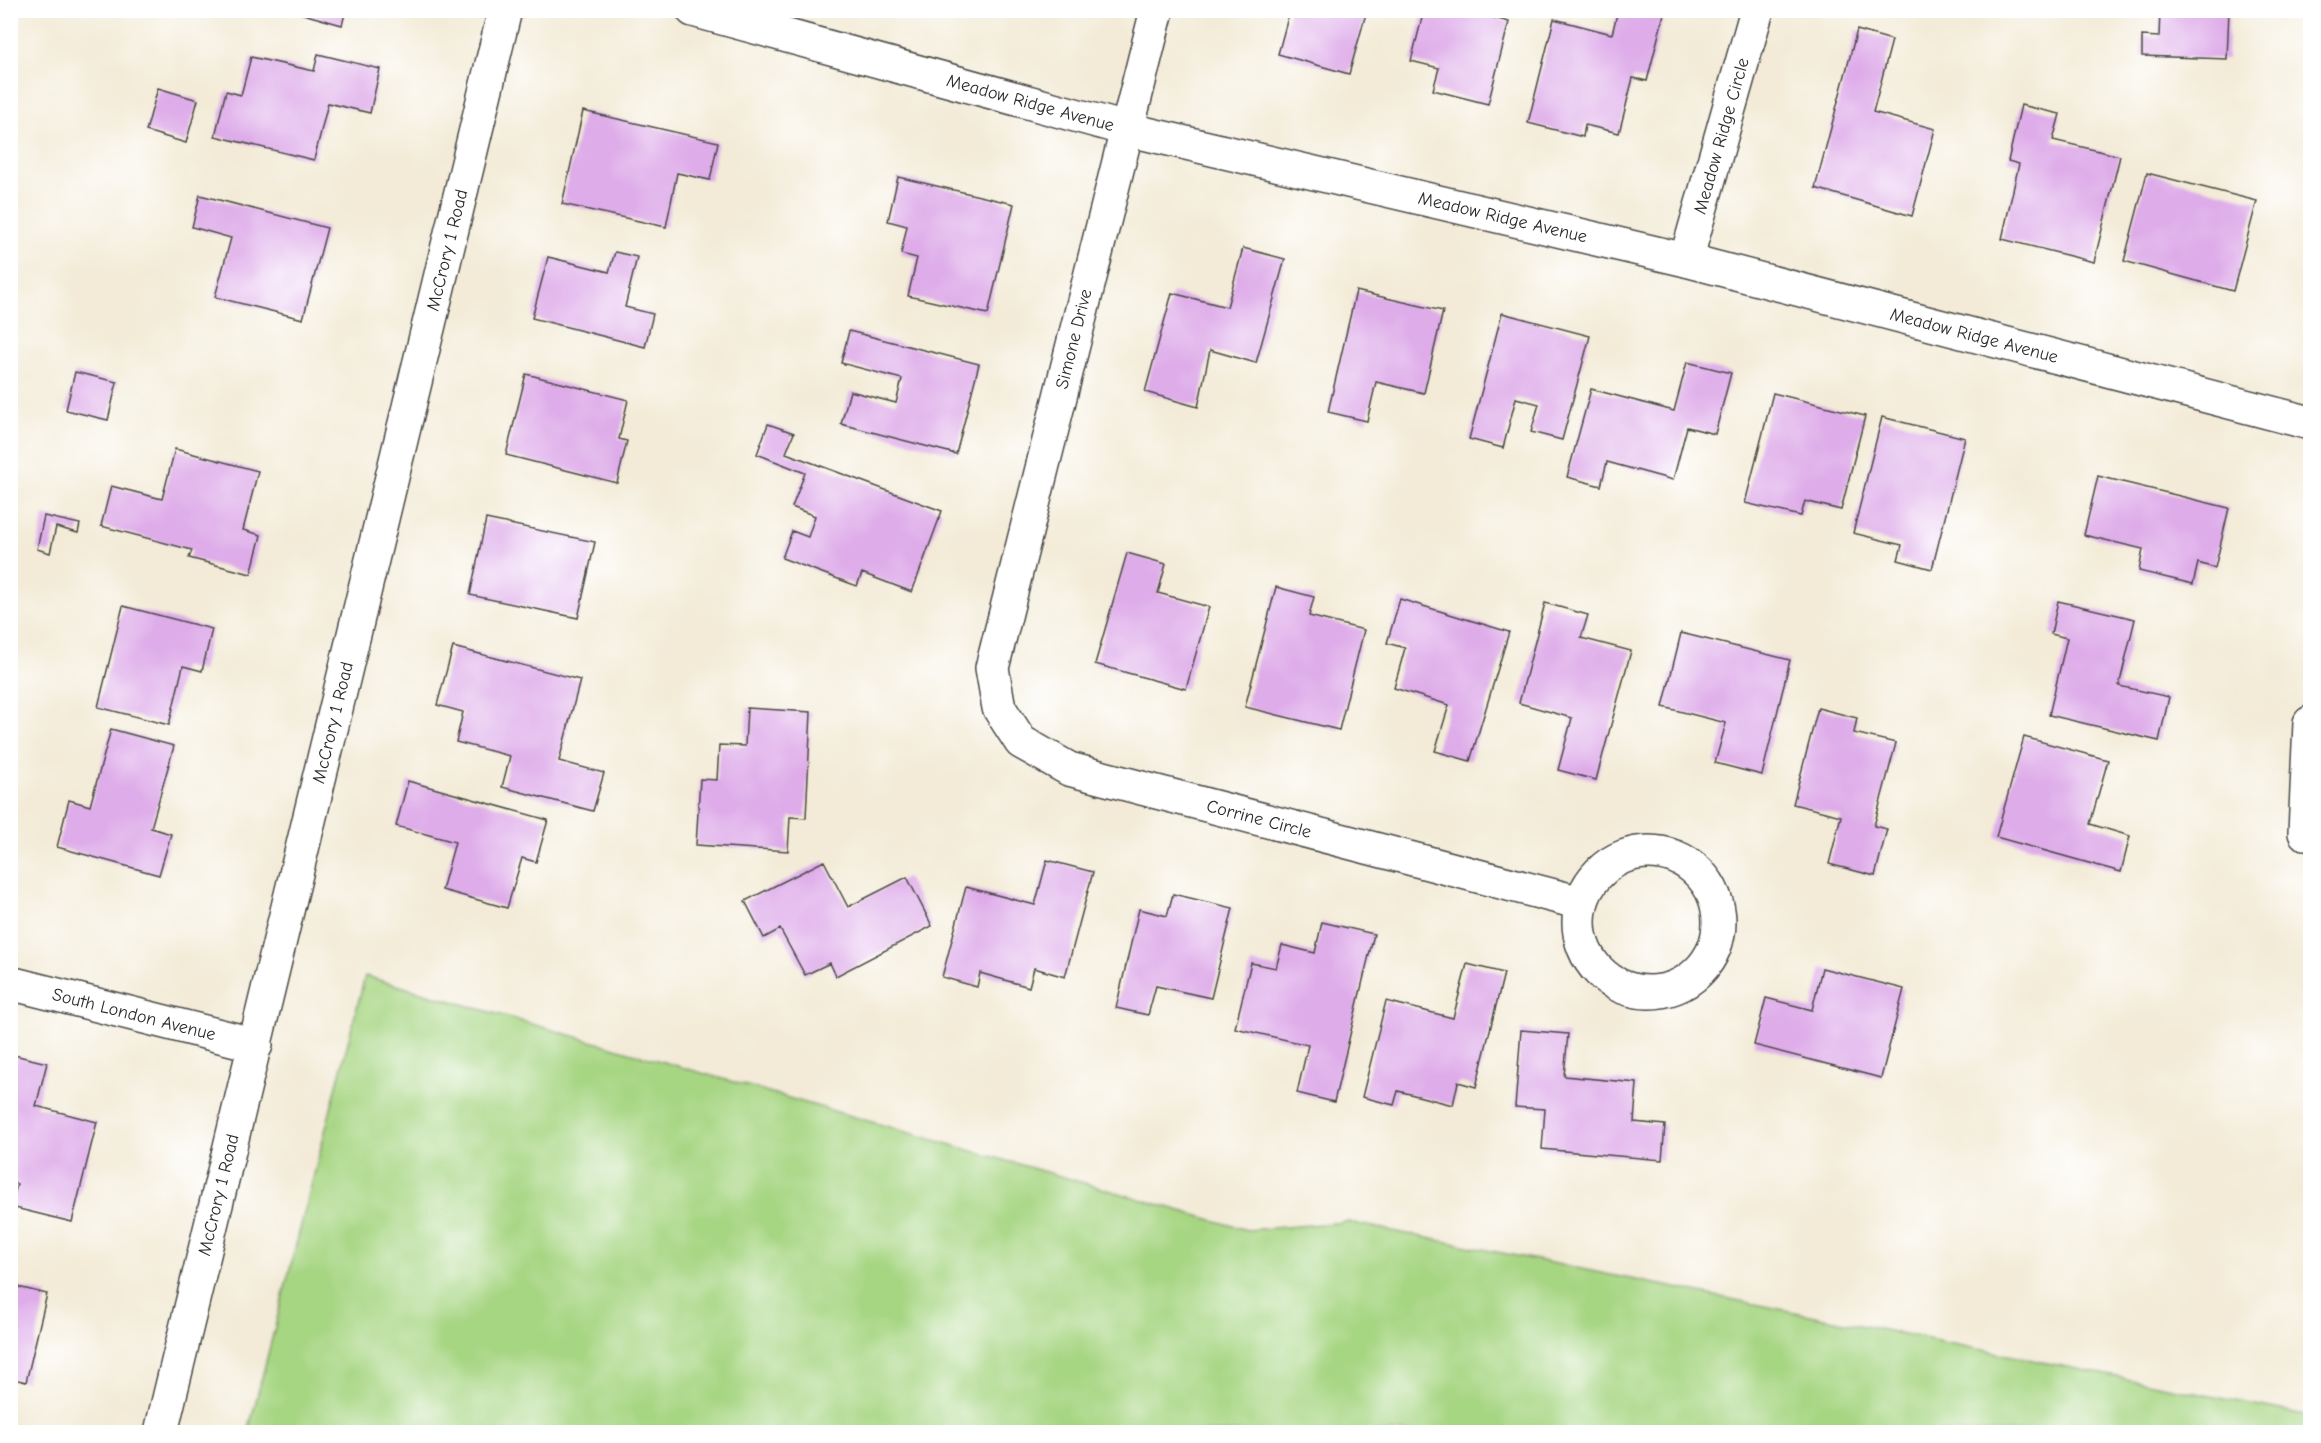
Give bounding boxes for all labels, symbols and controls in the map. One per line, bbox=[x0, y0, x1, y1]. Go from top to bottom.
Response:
street label: Meadow Ridge Circle bbox=[1689, 55, 1753, 216]
street label: Meadow Ridge Avenue bbox=[944, 70, 1117, 136]
street label: McCrory 1 Road bbox=[422, 187, 472, 313]
street label: Meadow Ridge Avenue bbox=[1416, 187, 1589, 247]
street label: Simone Drive bbox=[1051, 287, 1097, 391]
street label: Meadow Ridge Avenue bbox=[1888, 303, 2060, 367]
street label: McCrory 1 Road bbox=[308, 660, 357, 785]
street label: Corrine Circle bbox=[1204, 795, 1314, 843]
street label: South London Avenue bbox=[50, 984, 218, 1045]
street label: McCrory 1 Road bbox=[194, 1132, 243, 1258]

